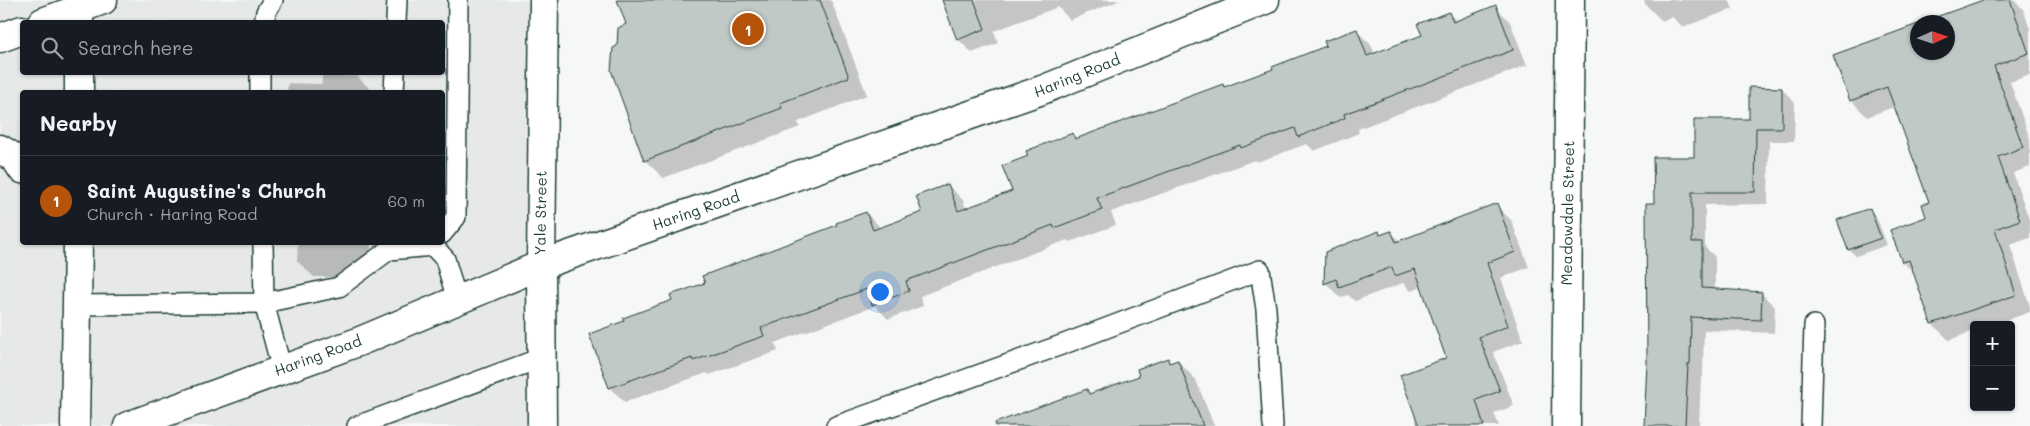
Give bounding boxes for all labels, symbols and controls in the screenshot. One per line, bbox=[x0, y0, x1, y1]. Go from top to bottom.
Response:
pin: 1 bbox=[732, 10, 764, 48]
north arrow bbox=[1910, 15, 1955, 60]
search box bbox=[20, 20, 445, 75]
icon: search bbox=[38, 34, 66, 62]
text: Search here bbox=[78, 35, 194, 60]
street label: Haring Road bbox=[1031, 49, 1123, 101]
text: Nearby bbox=[40, 109, 117, 136]
street label: Meadowdale Street bbox=[1556, 140, 1578, 286]
street label: Yale Street bbox=[529, 170, 551, 256]
text: Saint Augustine's Church bbox=[87, 178, 326, 203]
street label: Haring Road bbox=[649, 186, 742, 234]
text: 1 bbox=[52, 190, 60, 211]
text: 60 m bbox=[388, 190, 425, 211]
text: Church · Haring Road bbox=[87, 203, 257, 224]
your location bbox=[867, 279, 893, 305]
map controls bbox=[1970, 321, 2015, 411]
button: + bbox=[1970, 321, 2015, 366]
street label: Haring Road bbox=[271, 330, 364, 380]
button: − bbox=[1970, 366, 2015, 411]

